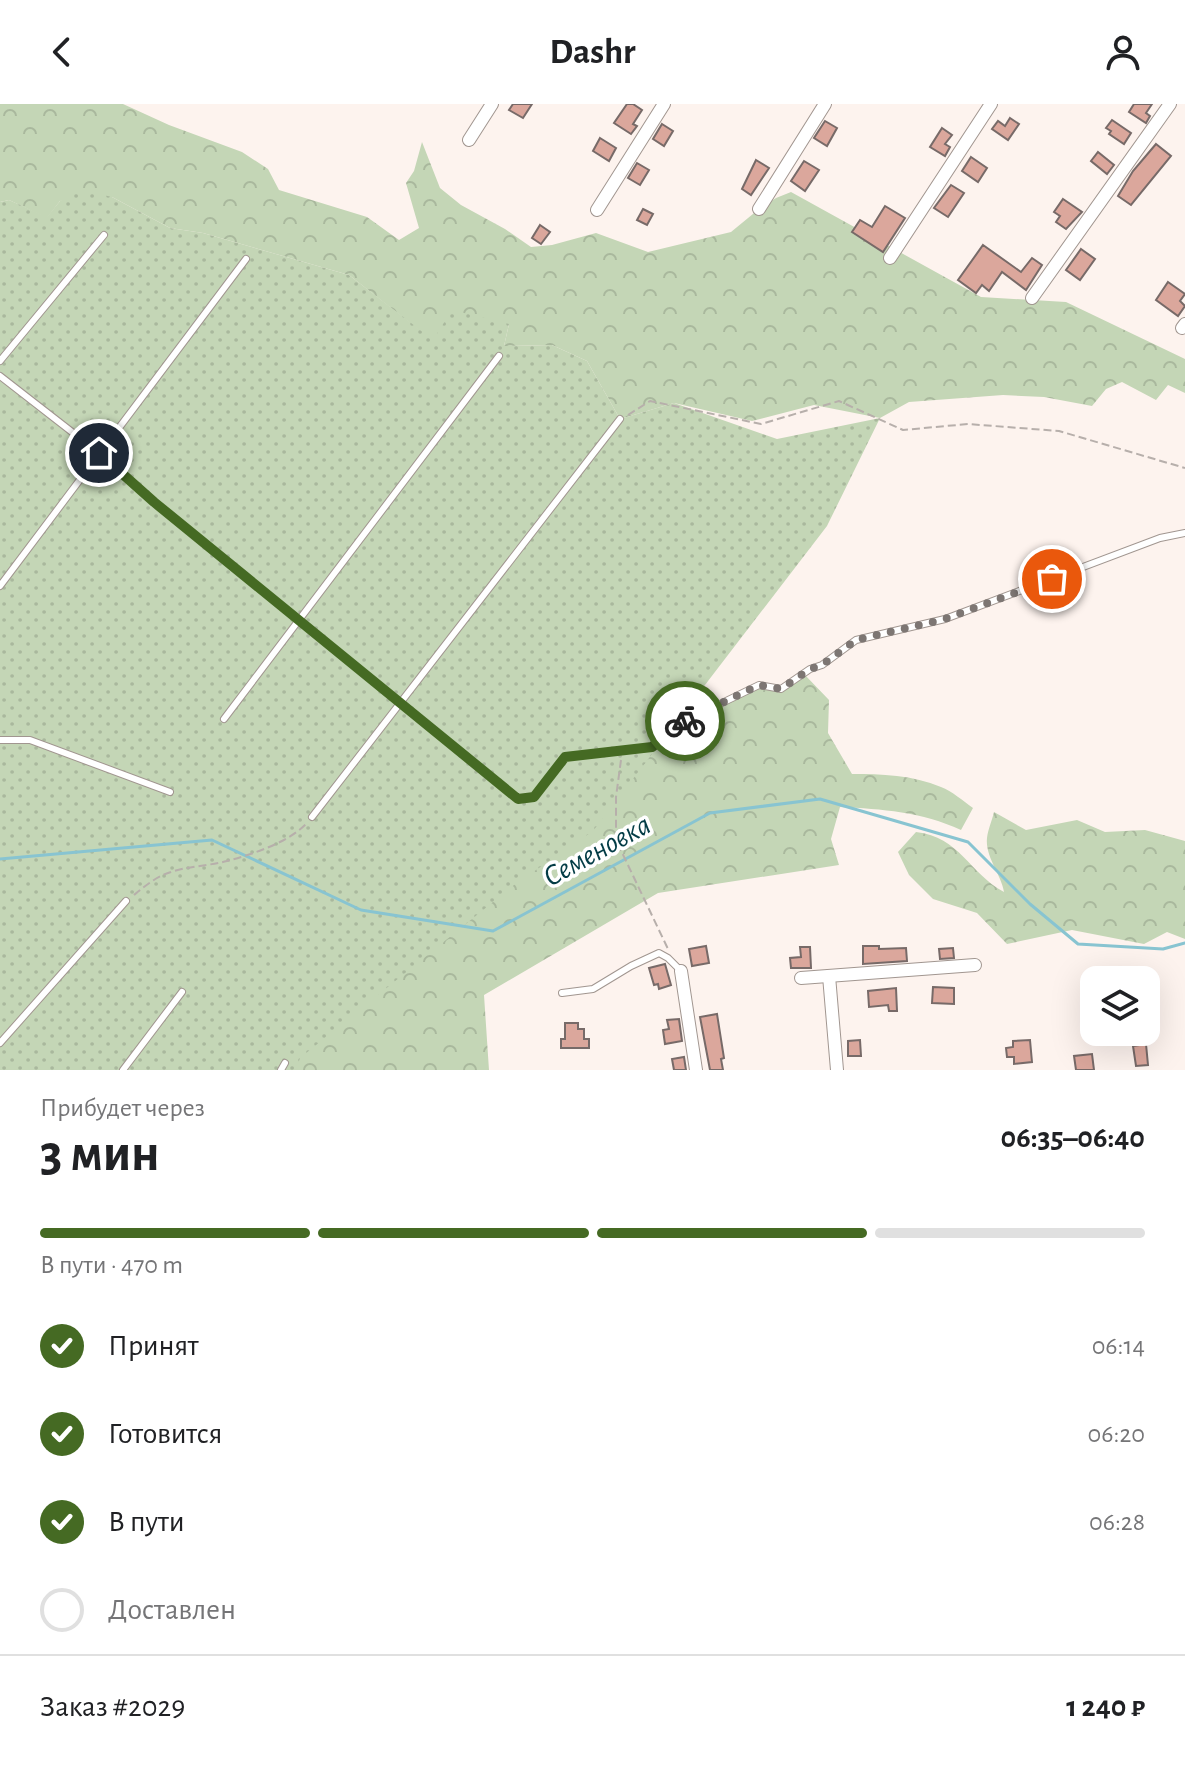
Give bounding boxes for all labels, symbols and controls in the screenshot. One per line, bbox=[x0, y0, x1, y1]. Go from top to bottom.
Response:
icon: back bbox=[40, 30, 84, 74]
icon: person bbox=[1101, 30, 1145, 74]
text: Dashr bbox=[549, 34, 636, 70]
pin bbox=[65, 419, 133, 487]
icon: home bbox=[77, 431, 121, 475]
pin bbox=[1018, 545, 1086, 613]
icon: bag bbox=[1030, 557, 1074, 601]
courier bbox=[645, 681, 725, 761]
icon: bike bbox=[663, 699, 707, 743]
water label: Семеновка bbox=[538, 809, 656, 893]
map controls bbox=[1080, 966, 1160, 1046]
button: layers bbox=[1080, 966, 1160, 1046]
text: Прибудет через bbox=[40, 1095, 205, 1121]
text: 06:35–06:40 bbox=[1001, 1123, 1145, 1153]
text: 3 мин bbox=[40, 1128, 160, 1180]
text: В пути · 470 m bbox=[40, 1252, 183, 1278]
icon: check bbox=[40, 1324, 84, 1368]
text: Принят bbox=[108, 1331, 199, 1361]
text: 06:14 bbox=[1092, 1333, 1145, 1359]
icon: check bbox=[40, 1412, 84, 1456]
text: Готовится bbox=[108, 1419, 222, 1449]
text: 06:20 bbox=[1088, 1421, 1145, 1447]
icon: check bbox=[40, 1500, 84, 1544]
text: В пути bbox=[108, 1507, 185, 1537]
text: 06:28 bbox=[1089, 1509, 1145, 1535]
text: Доставлен bbox=[108, 1595, 236, 1625]
text: Заказ #2029 bbox=[40, 1692, 185, 1722]
text: 1 240 ₽ bbox=[1066, 1692, 1145, 1722]

